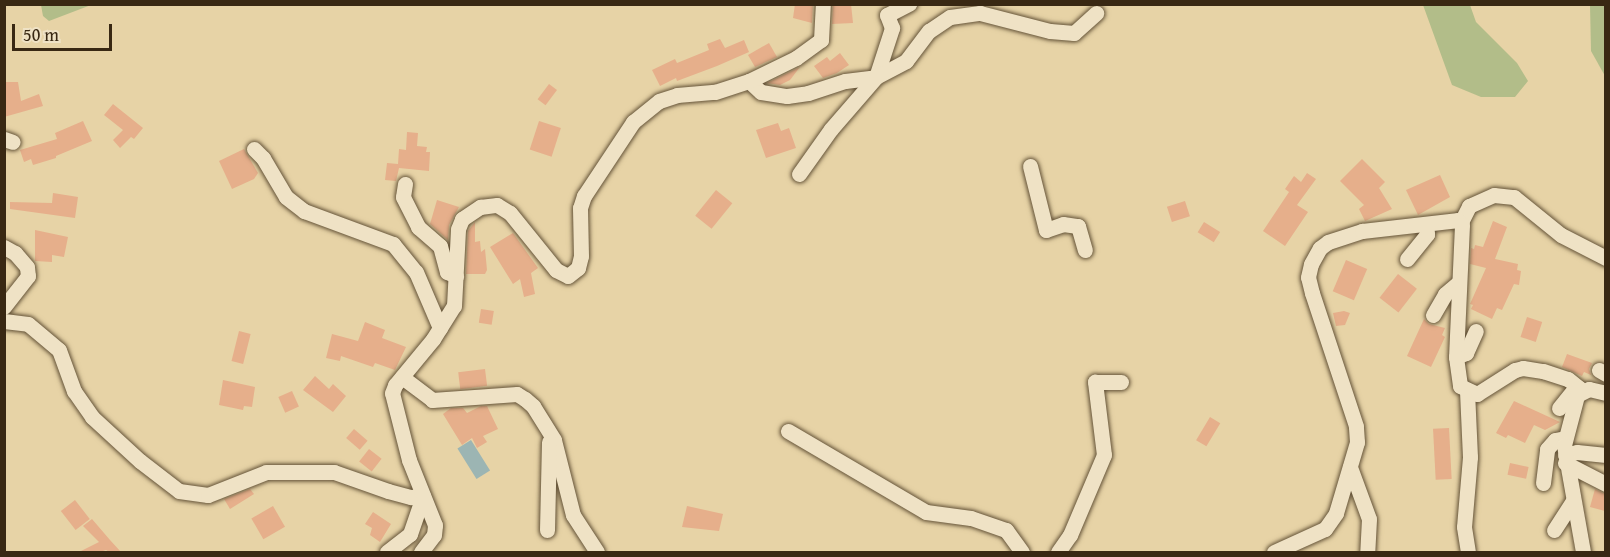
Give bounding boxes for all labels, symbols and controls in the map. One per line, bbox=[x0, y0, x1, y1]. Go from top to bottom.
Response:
scale bar bbox=[15, 12, 116, 50]
text: 50 m bbox=[23, 21, 59, 48]

